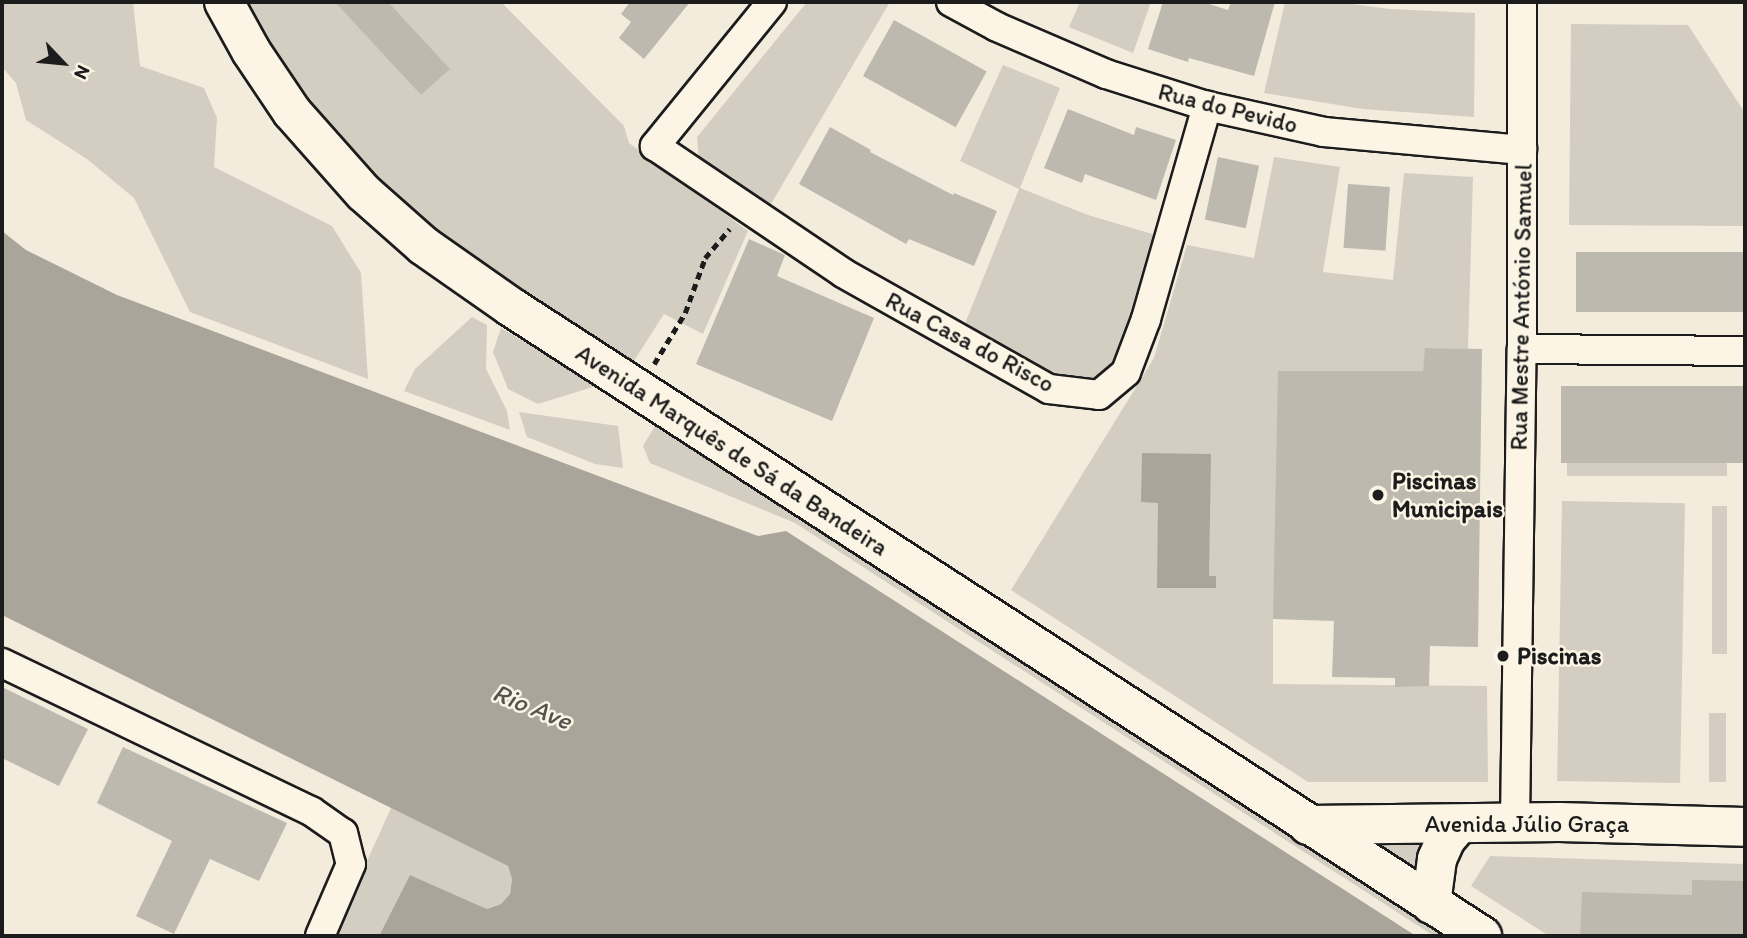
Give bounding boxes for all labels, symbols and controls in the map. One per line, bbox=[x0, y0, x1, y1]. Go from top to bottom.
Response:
north arrow bbox=[28, 28, 98, 98]
text: N bbox=[69, 62, 95, 83]
street label: Rua do Pevido bbox=[1155, 77, 1301, 139]
street label: Rua Mestre António Samuel bbox=[1504, 164, 1538, 450]
street label: Rua Casa do Risco bbox=[881, 286, 1059, 398]
street label: Avenida Marquês de Sá da Bandeira bbox=[570, 338, 894, 562]
place label: Piscinas Municipais bbox=[1392, 467, 1503, 523]
marker: Piscinas Municipais bbox=[1370, 487, 1386, 503]
place label: Piscinas bbox=[1517, 642, 1601, 670]
marker: Piscinas bbox=[1495, 648, 1511, 664]
water label: Rio Ave bbox=[488, 677, 576, 737]
street label: Avenida Júlio Graça bbox=[1425, 810, 1629, 838]

